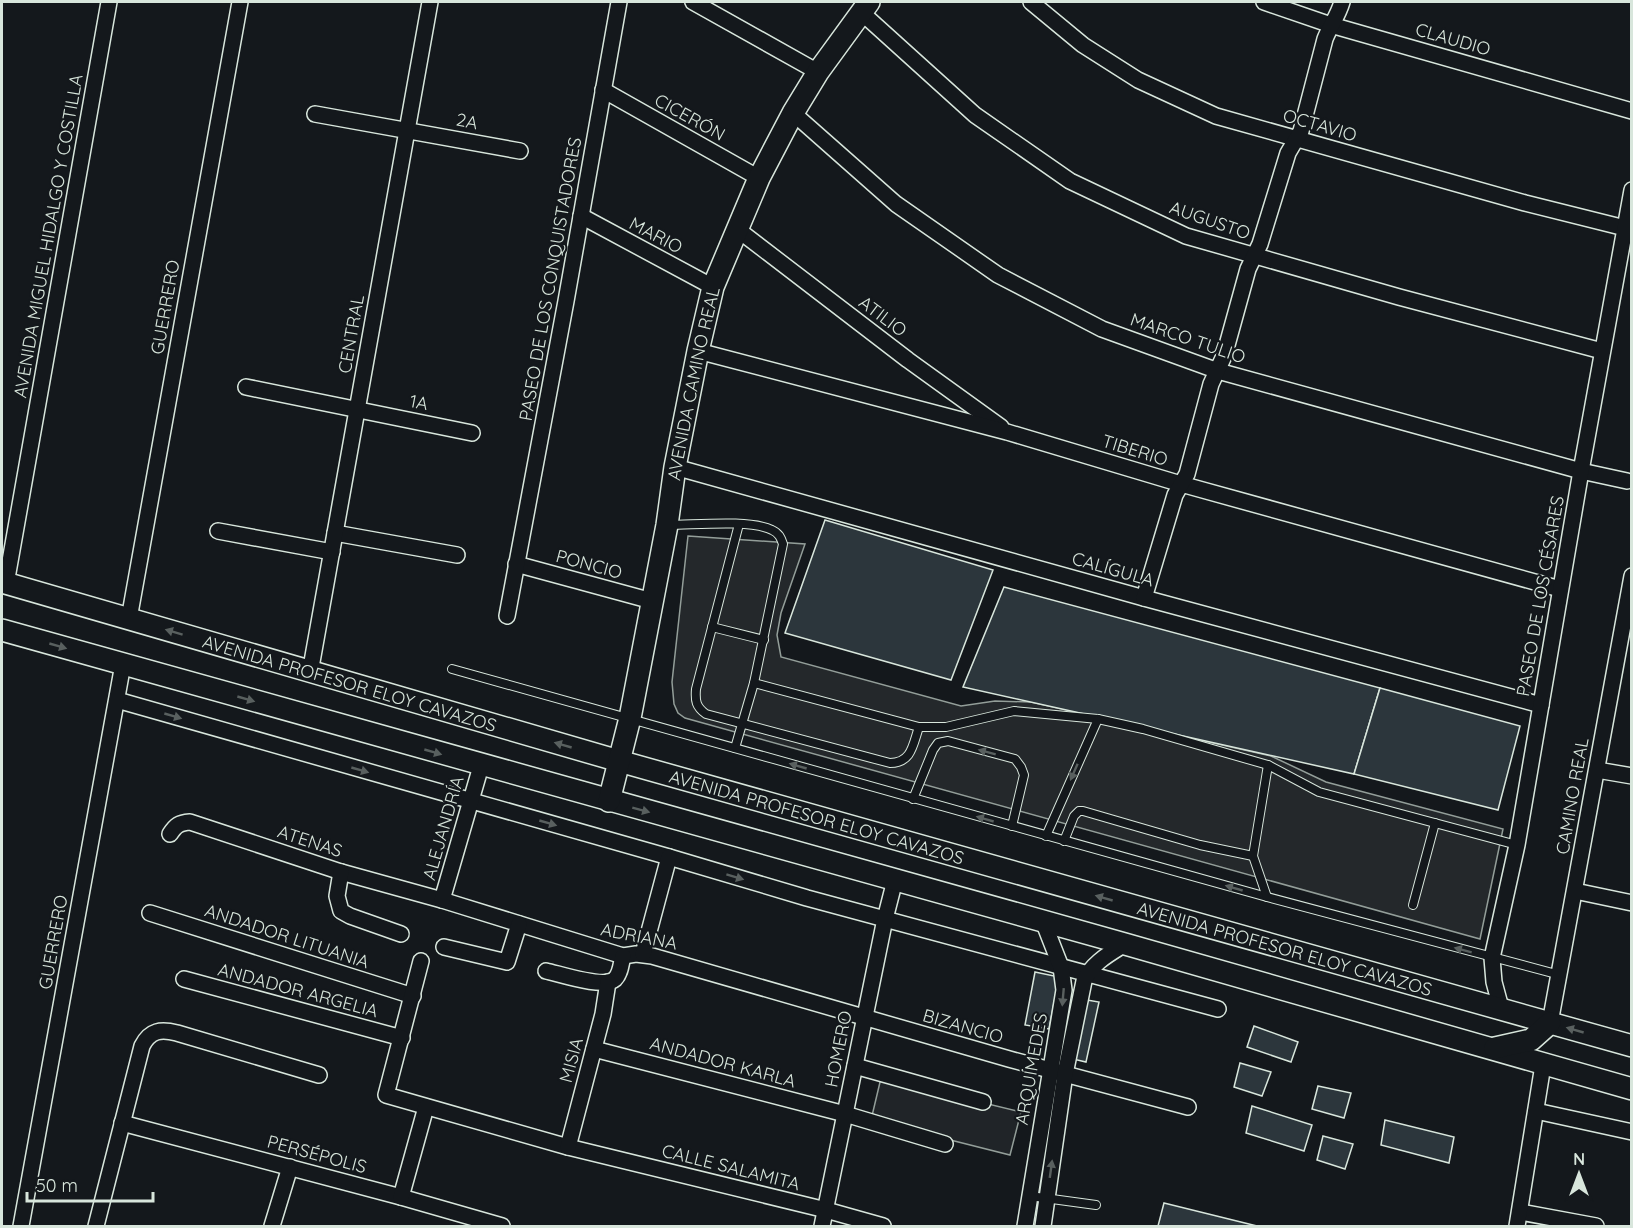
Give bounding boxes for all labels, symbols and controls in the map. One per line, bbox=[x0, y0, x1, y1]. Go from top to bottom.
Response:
street label: CLAUDIO bbox=[1413, 17, 1493, 61]
street label: AVENIDA MIGUEL HIDALGO Y COSTILLA bbox=[8, 72, 88, 400]
street label: CICERÓN bbox=[651, 88, 729, 146]
street label: OCTAVIO bbox=[1280, 104, 1360, 146]
street label: 2A bbox=[454, 108, 480, 134]
street label: PASEO DE LOS CONQUISTADORES bbox=[514, 135, 586, 423]
street label: AUGUSTO bbox=[1167, 195, 1253, 245]
street label: MARIO bbox=[625, 211, 687, 259]
street label: GUERRERO bbox=[145, 258, 185, 356]
street label: AVENIDA CAMINO REAL bbox=[662, 284, 724, 482]
street label: ATILIO bbox=[855, 291, 911, 341]
street label: CENTRAL bbox=[333, 293, 369, 375]
street label: MARCO TULIO bbox=[1127, 308, 1249, 368]
street label: 1A bbox=[408, 389, 431, 415]
street label: TIBERIO bbox=[1099, 429, 1171, 471]
street label: PASEO DE LOS CÉSARES bbox=[1511, 494, 1569, 698]
street label: PONCIO bbox=[553, 544, 625, 584]
street label: CALÍGULA bbox=[1069, 546, 1157, 592]
one-way arrow bbox=[165, 627, 183, 636]
street label: AVENIDA PROFESOR ELOY CAVAZOS bbox=[200, 629, 499, 736]
one-way arrow bbox=[49, 642, 67, 651]
one-way arrow bbox=[237, 695, 255, 704]
one-way arrow bbox=[164, 712, 182, 722]
street label: CAMINO REAL bbox=[1550, 735, 1594, 856]
one-way arrow bbox=[554, 740, 572, 749]
one-way arrow bbox=[978, 746, 996, 756]
one-way arrow bbox=[424, 748, 442, 757]
one-way arrow bbox=[789, 760, 807, 770]
street label: AVENIDA PROFESOR ELOY CAVAZOS bbox=[667, 764, 967, 869]
one-way arrow bbox=[1069, 764, 1079, 782]
one-way arrow bbox=[351, 766, 369, 775]
street label: ALEJANDRÍA bbox=[417, 773, 469, 883]
one-way arrow bbox=[632, 806, 650, 815]
one-way arrow bbox=[976, 814, 994, 823]
one-way arrow bbox=[539, 819, 557, 828]
street label: ATENAS bbox=[275, 820, 345, 862]
one-way arrow bbox=[726, 873, 744, 883]
one-way arrow bbox=[1225, 883, 1243, 892]
street label: GUERRERO bbox=[33, 893, 73, 991]
one-way arrow bbox=[1095, 893, 1113, 902]
street label: AVENIDA PROFESOR ELOY CAVAZOS bbox=[1135, 896, 1435, 1001]
street label: ANDADOR LITUANIA bbox=[202, 899, 372, 974]
street label: ADRIANA bbox=[599, 917, 680, 955]
one-way arrow bbox=[1454, 945, 1472, 954]
street label: ANDADOR ARGELIA bbox=[215, 958, 381, 1023]
one-way arrow bbox=[1058, 988, 1068, 1007]
street label: BIZANCIO bbox=[920, 1004, 1006, 1048]
street label: HOMERO bbox=[819, 1009, 857, 1089]
street label: ARQUÍMEDES bbox=[1010, 1011, 1052, 1127]
one-way arrow bbox=[1566, 1025, 1584, 1034]
street label: ANDADOR KARLA bbox=[648, 1031, 799, 1093]
street label: MISIA bbox=[554, 1035, 588, 1085]
street label: PERSÉPOLIS bbox=[265, 1130, 369, 1178]
street label: CALLE SALAMITA bbox=[659, 1139, 803, 1195]
north arrow bbox=[1549, 1144, 1609, 1204]
text: N bbox=[1573, 1149, 1585, 1169]
one-way arrow bbox=[1047, 1159, 1056, 1178]
scale bar bbox=[27, 1165, 153, 1203]
text: 50 m bbox=[36, 1174, 78, 1197]

